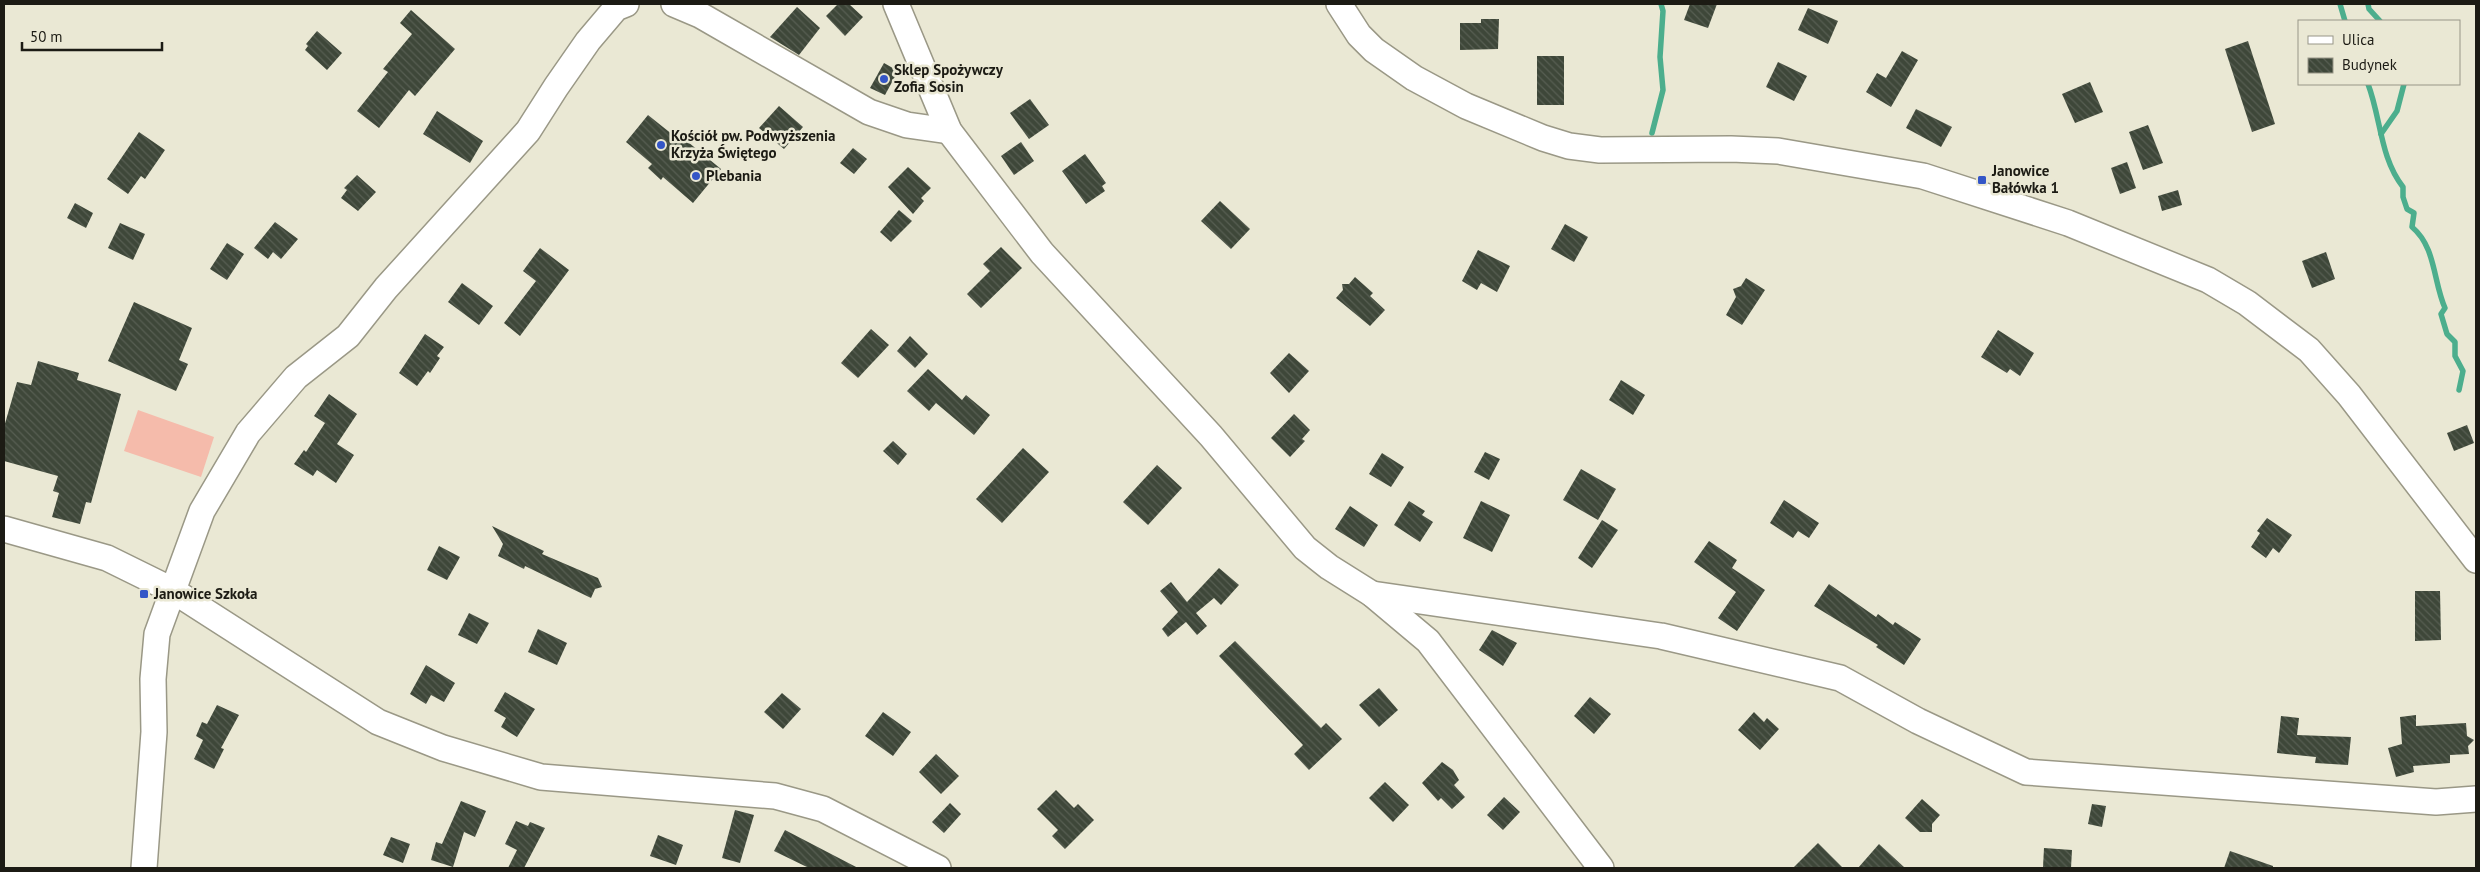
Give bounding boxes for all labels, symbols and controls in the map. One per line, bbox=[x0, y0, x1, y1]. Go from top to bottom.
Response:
scale bar bbox=[22, 20, 162, 52]
legend bbox=[2298, 20, 2460, 85]
text: 50 m bbox=[30, 27, 63, 46]
text: Ulica bbox=[2342, 30, 2374, 49]
text: Budynek bbox=[2342, 55, 2398, 74]
place label: Sklep Spożywczy Zofia Sosin bbox=[894, 60, 1004, 96]
marker: Sklep Spożywczy Zofia Sosin bbox=[878, 73, 890, 85]
place label: Kościół pw. Podwyższenia Krzyża Świętego bbox=[671, 126, 835, 162]
marker: Kościół pw. Podwyższenia Krzyża Świętego bbox=[655, 139, 667, 151]
place label: Janowice Bałówka 1 bbox=[1991, 161, 2059, 197]
place label: Plebania bbox=[706, 166, 762, 185]
marker: Plebania bbox=[690, 170, 702, 182]
marker: Janowice Bałówka 1 bbox=[1976, 174, 1988, 186]
place label: Janowice Szkoła bbox=[153, 584, 257, 603]
marker: Janowice Szkoła bbox=[138, 588, 150, 600]

